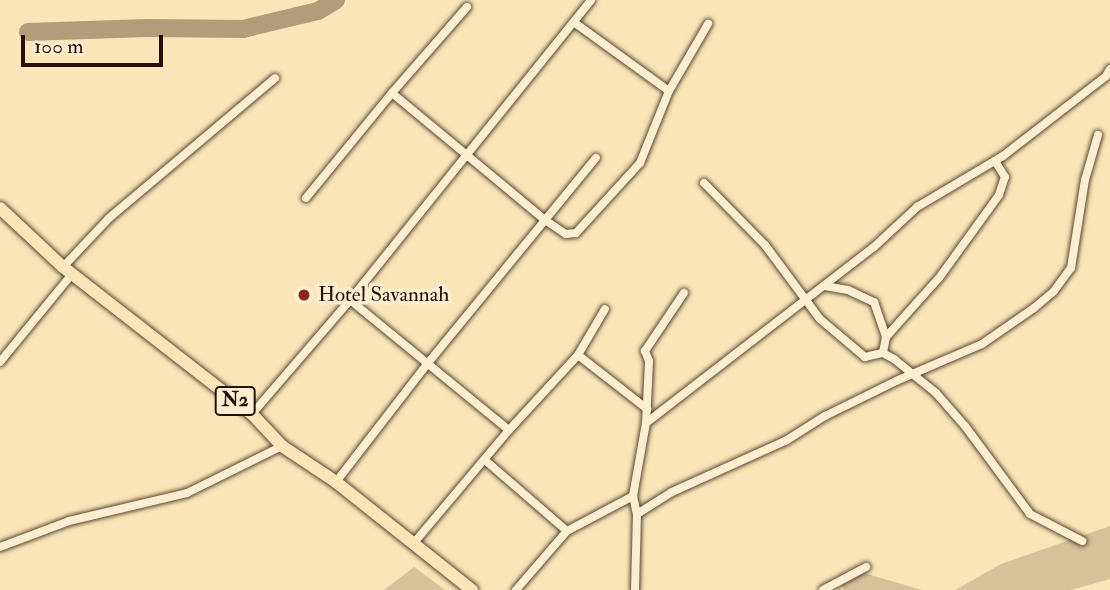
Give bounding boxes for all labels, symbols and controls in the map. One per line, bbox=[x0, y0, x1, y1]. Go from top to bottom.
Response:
scale bar bbox=[24, 21, 166, 65]
text: 100 m bbox=[34, 33, 84, 60]
place label: Hotel Savannah bbox=[318, 282, 449, 308]
marker: Hotel Savannah bbox=[296, 287, 312, 303]
road number: N2 bbox=[214, 386, 256, 416]

